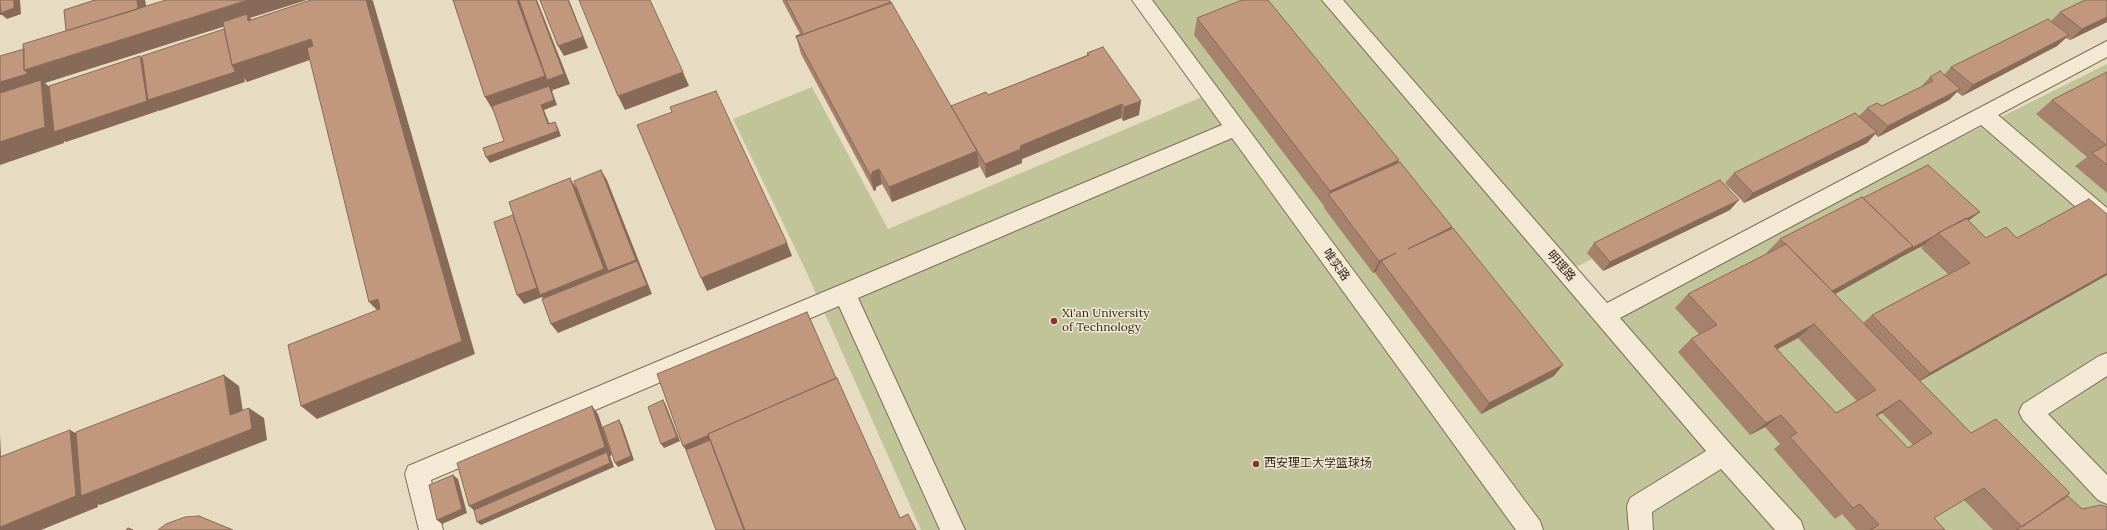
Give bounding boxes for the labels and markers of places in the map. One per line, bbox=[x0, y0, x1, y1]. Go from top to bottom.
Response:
place label: Xi'an University of Technology bbox=[1062, 307, 1150, 335]
marker: Xi'an University of Technology bbox=[1049, 316, 1059, 326]
place label: 西安理工大学篮球场 bbox=[1264, 457, 1372, 471]
marker: 西安理工大学篮球场 bbox=[1251, 459, 1261, 469]

